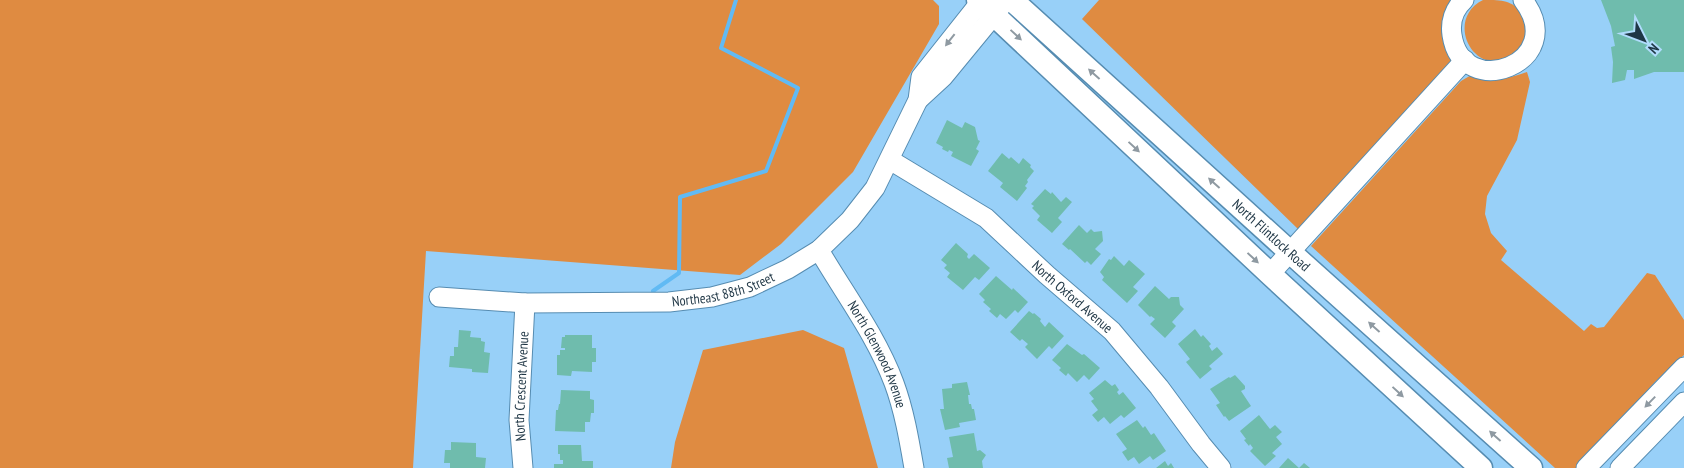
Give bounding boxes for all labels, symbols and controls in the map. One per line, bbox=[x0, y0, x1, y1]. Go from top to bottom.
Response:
north arrow bbox=[1619, 15, 1669, 65]
one-way arrow bbox=[1010, 29, 1022, 41]
one-way arrow bbox=[945, 33, 956, 46]
text: N bbox=[1644, 40, 1663, 58]
one-way arrow bbox=[1088, 68, 1100, 80]
one-way arrow bbox=[1128, 141, 1140, 153]
one-way arrow bbox=[1208, 177, 1220, 189]
street label: North Flintlock Road bbox=[1228, 195, 1314, 275]
one-way arrow bbox=[1246, 252, 1258, 264]
street label: North Oxford Avenue bbox=[1028, 257, 1117, 337]
street label: Northeast 88th Street bbox=[671, 268, 777, 311]
street label: North Glenwood Avenue bbox=[844, 297, 910, 410]
one-way arrow bbox=[1368, 321, 1380, 333]
street label: North Crescent Avenue bbox=[510, 331, 533, 442]
one-way arrow bbox=[1392, 386, 1404, 398]
one-way arrow bbox=[1644, 396, 1656, 408]
one-way arrow bbox=[1488, 430, 1501, 441]

